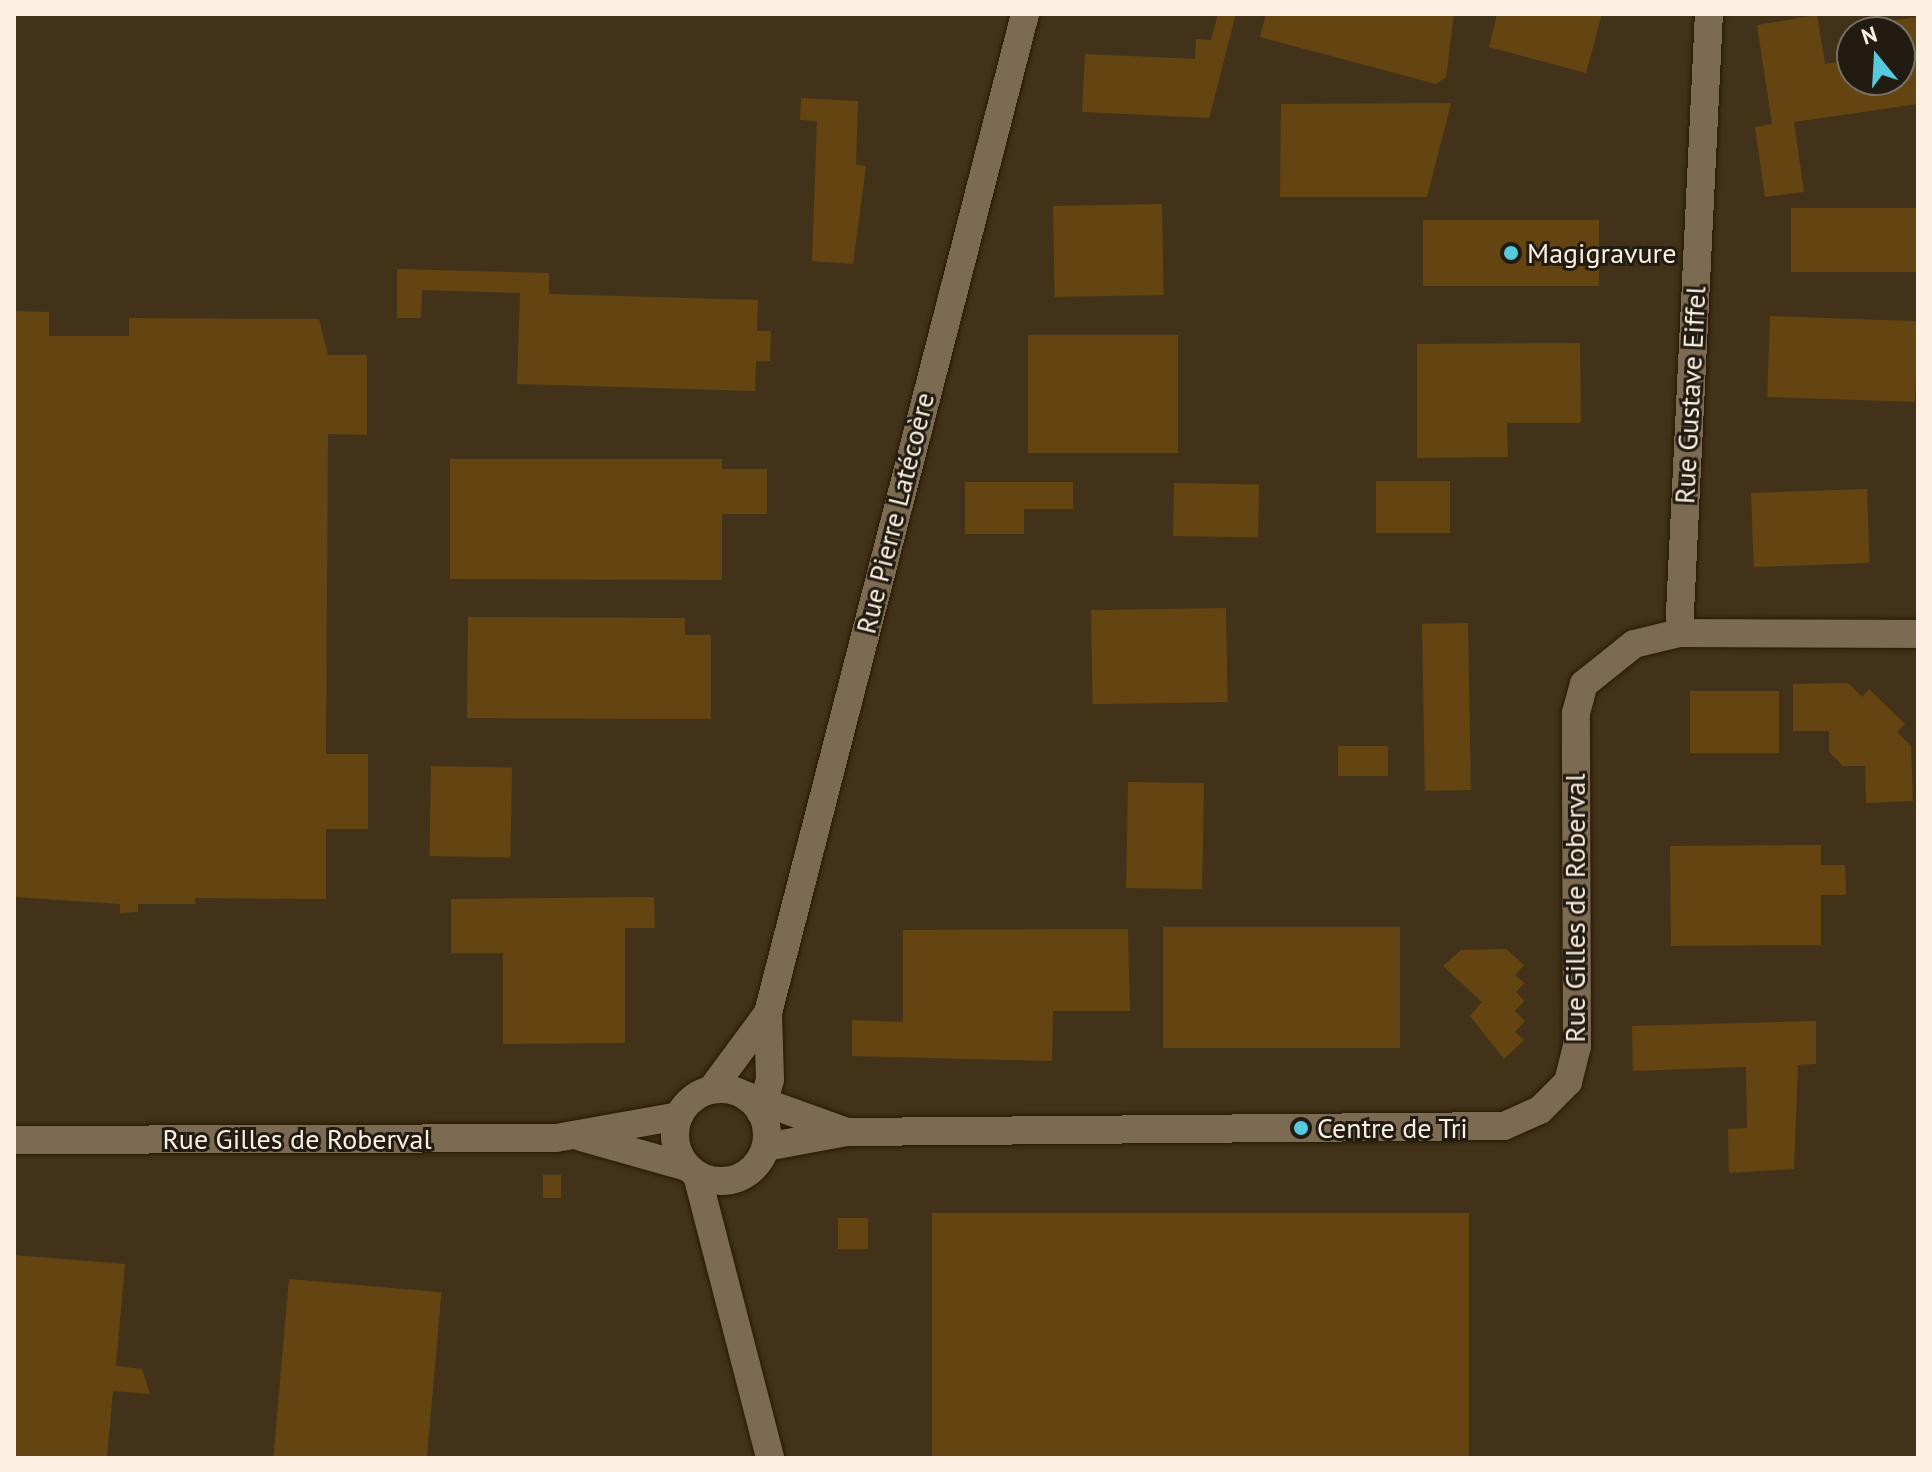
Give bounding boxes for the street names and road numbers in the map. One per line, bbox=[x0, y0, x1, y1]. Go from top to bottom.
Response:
street label: Rue Gustave Eiffel bbox=[1668, 285, 1712, 505]
street label: Rue Pierre Latécoère bbox=[849, 389, 941, 637]
street label: Rue Gilles de Roberval bbox=[1558, 773, 1592, 1043]
street label: Rue Gilles de Roberval bbox=[162, 1122, 432, 1156]

